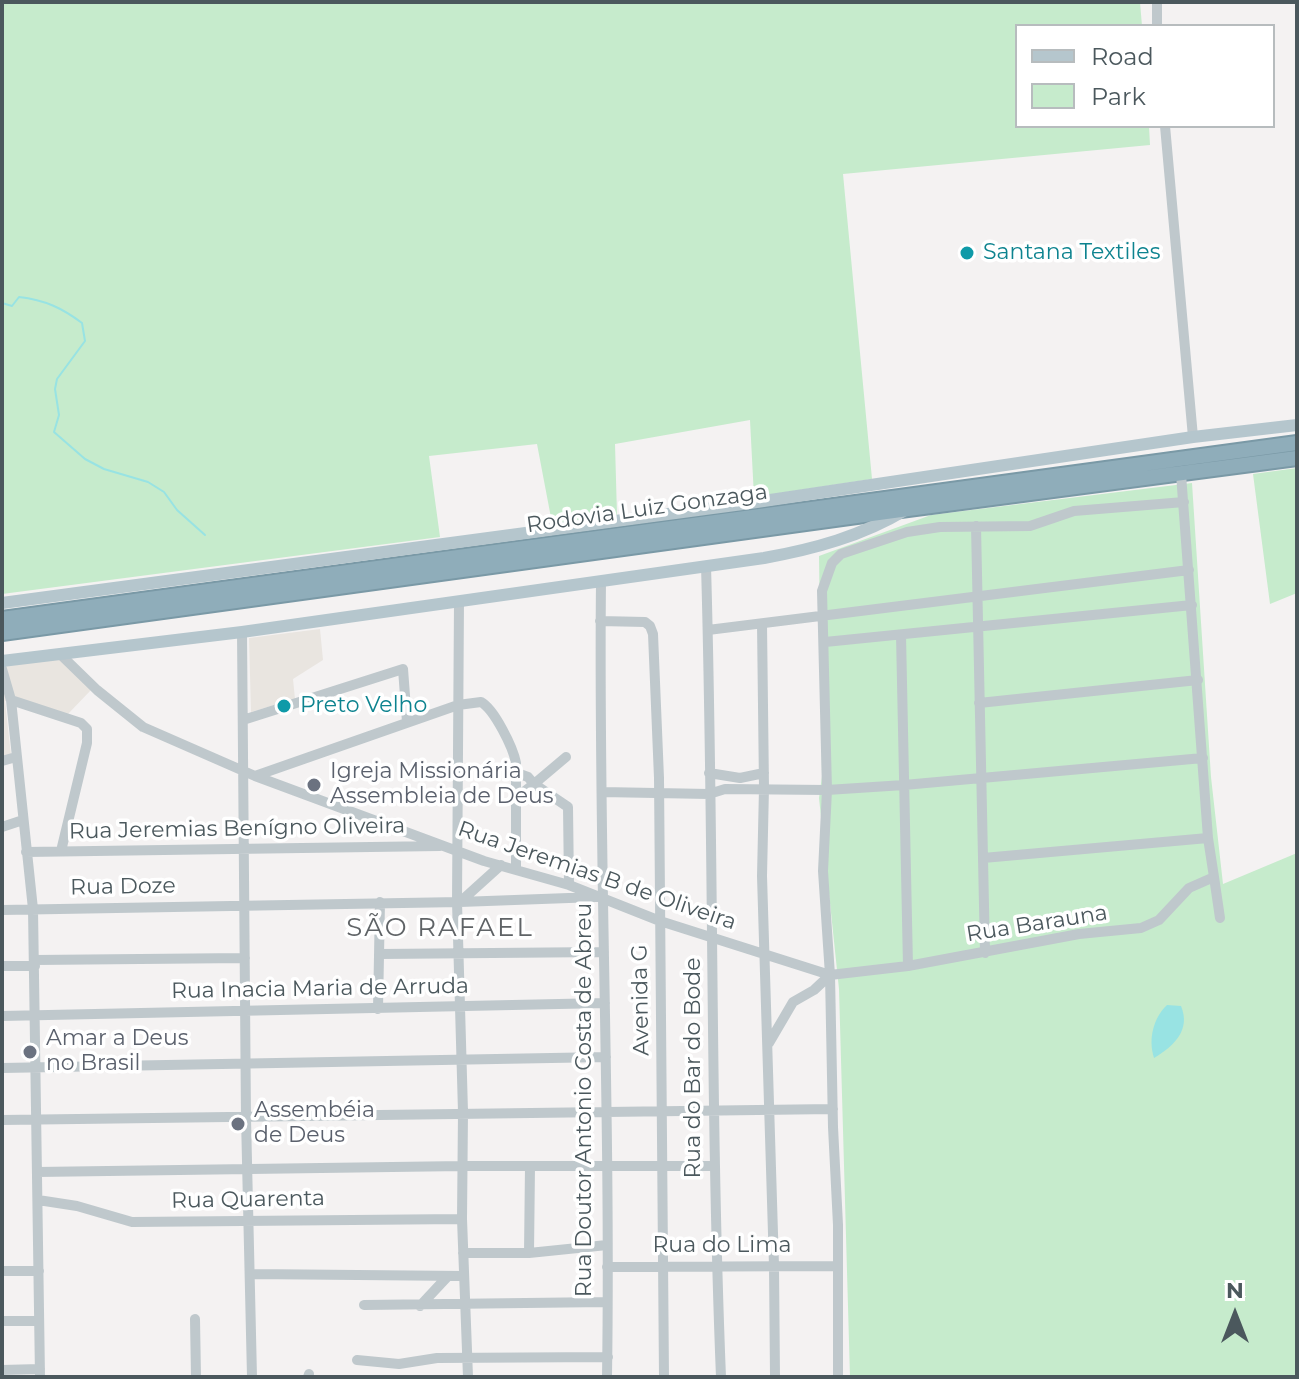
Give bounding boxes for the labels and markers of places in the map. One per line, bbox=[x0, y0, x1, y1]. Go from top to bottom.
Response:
place label: Santana Textiles bbox=[983, 240, 1160, 266]
marker: Santana Textiles bbox=[958, 244, 976, 262]
place label: Preto Velho bbox=[300, 693, 427, 719]
marker: Preto Velho bbox=[275, 697, 293, 715]
place label: Igreja Missionária Assembleia de Deus bbox=[330, 759, 553, 810]
marker: Igreja Missionária Assembleia de Deus bbox=[305, 776, 323, 794]
place label: Amar a Deus no Brasil bbox=[46, 1026, 188, 1078]
marker: Amar a Deus no Brasil bbox=[21, 1043, 39, 1061]
place label: Assembéia de Deus bbox=[254, 1098, 375, 1150]
marker: Assembéia de Deus bbox=[229, 1115, 247, 1133]

